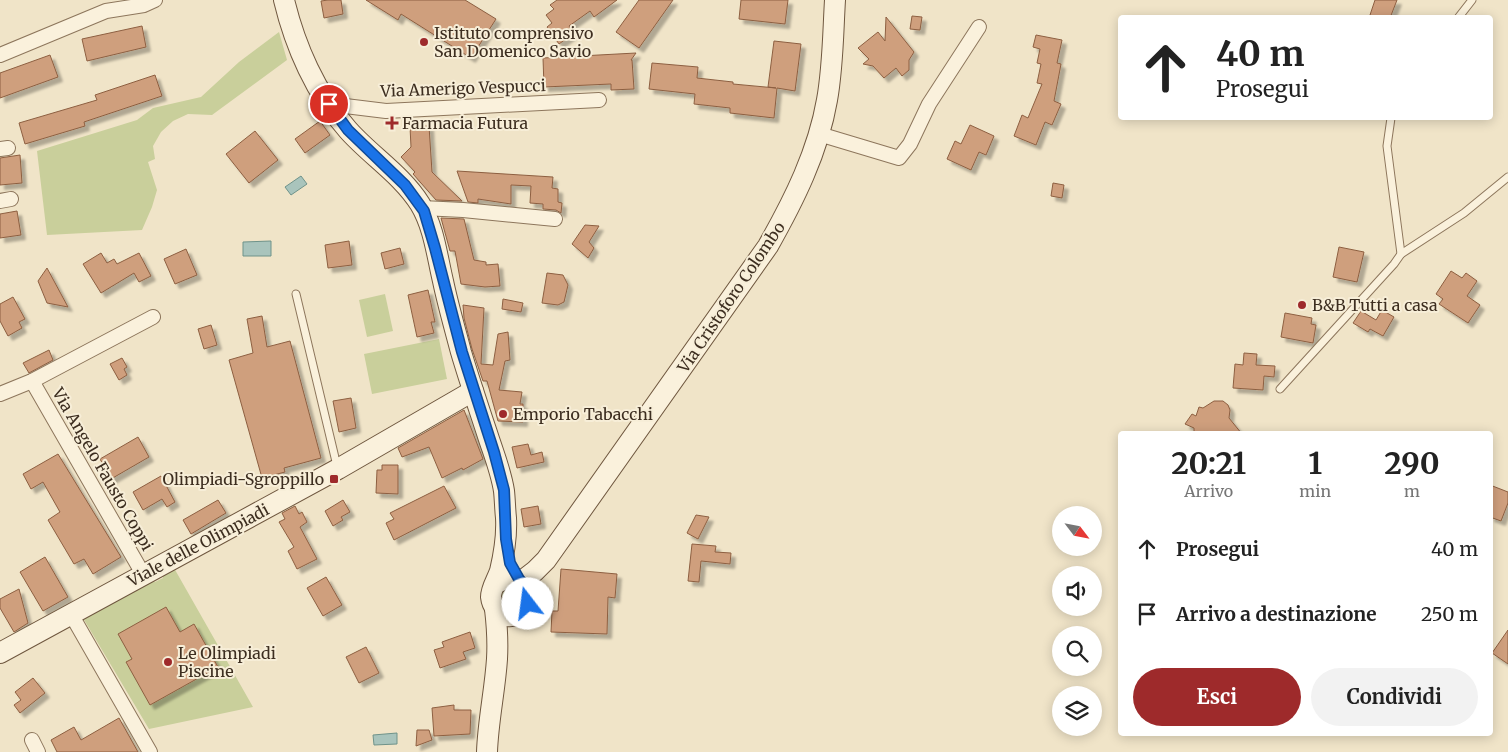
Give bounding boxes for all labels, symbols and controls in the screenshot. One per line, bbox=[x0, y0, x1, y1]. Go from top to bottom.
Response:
place label: Istituto comprensivo San Domenico Savio bbox=[434, 23, 593, 61]
text: 40 m bbox=[1216, 32, 1304, 76]
icon: ahead bbox=[1133, 35, 1198, 100]
marker: Istituto comprensivo San Domenico Savio bbox=[418, 36, 430, 48]
street label: Via Amerigo Vespucci bbox=[379, 75, 546, 101]
text: Prosegui bbox=[1216, 75, 1309, 103]
pin bbox=[308, 83, 350, 125]
icon: arrive bbox=[315, 90, 343, 118]
place label: Farmacia Futura bbox=[402, 113, 529, 133]
marker: Farmacia Futura bbox=[386, 117, 398, 129]
street label: Via Cristoforo Colombo bbox=[673, 218, 789, 377]
place label: B&B Tutti a casa bbox=[1312, 295, 1438, 315]
marker: B&B Tutti a casa bbox=[1296, 299, 1308, 311]
street label: Via Angelo Fausto Coppi bbox=[48, 383, 158, 554]
place label: Emporio Tabacchi bbox=[513, 404, 653, 424]
marker: Emporio Tabacchi bbox=[497, 408, 509, 420]
text: 20:21 bbox=[1171, 444, 1246, 482]
text: 1 bbox=[1308, 444, 1322, 482]
text: 290 bbox=[1384, 444, 1440, 482]
place label: Olimpiadi-Sgroppillo bbox=[163, 469, 324, 489]
marker: Olimpiadi-Sgroppillo bbox=[328, 473, 340, 485]
text: Arrivo bbox=[1184, 481, 1233, 501]
text: min bbox=[1299, 481, 1331, 501]
text: m bbox=[1404, 481, 1420, 501]
street label: Viale delle Olimpiadi bbox=[123, 499, 272, 591]
north arrow bbox=[1052, 506, 1102, 556]
map controls bbox=[1052, 506, 1102, 736]
icon: ahead bbox=[1133, 535, 1161, 563]
text: Prosegui bbox=[1176, 537, 1259, 561]
text: 40 m bbox=[1431, 537, 1478, 561]
button: sound bbox=[1052, 566, 1102, 616]
position arrow bbox=[501, 577, 553, 629]
icon: arrive bbox=[1133, 600, 1161, 628]
text: Arrivo a destinazione bbox=[1176, 602, 1376, 626]
text: 250 m bbox=[1421, 602, 1478, 626]
button: search bbox=[1052, 626, 1102, 676]
place label: Le Olimpiadi Piscine bbox=[178, 643, 276, 681]
marker: Le Olimpiadi Piscine bbox=[162, 656, 174, 668]
button: Esci bbox=[1133, 668, 1301, 726]
button: Condividi bbox=[1311, 668, 1478, 726]
button: layers bbox=[1052, 686, 1102, 736]

